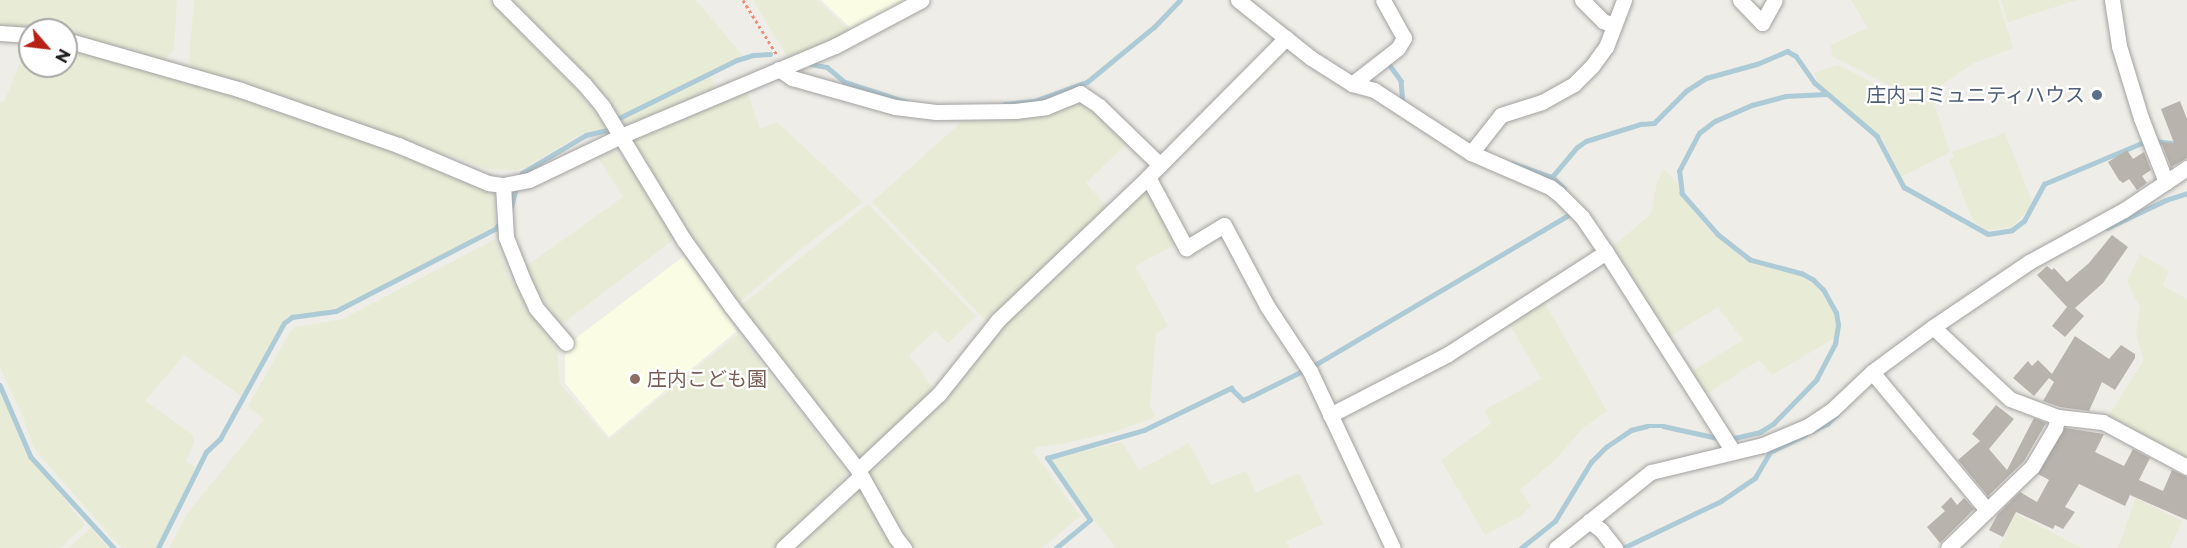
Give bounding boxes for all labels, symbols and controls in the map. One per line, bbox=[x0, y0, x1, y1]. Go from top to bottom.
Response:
north arrow bbox=[18, 18, 78, 78]
text: N bbox=[51, 46, 74, 66]
place label: 庄内コミュニティハウス bbox=[1865, 83, 2085, 107]
marker: 庄内コミュニティハウス bbox=[2090, 88, 2104, 102]
place label: 庄内こども園 bbox=[647, 367, 767, 391]
marker: 庄内こども園 bbox=[628, 372, 642, 386]

